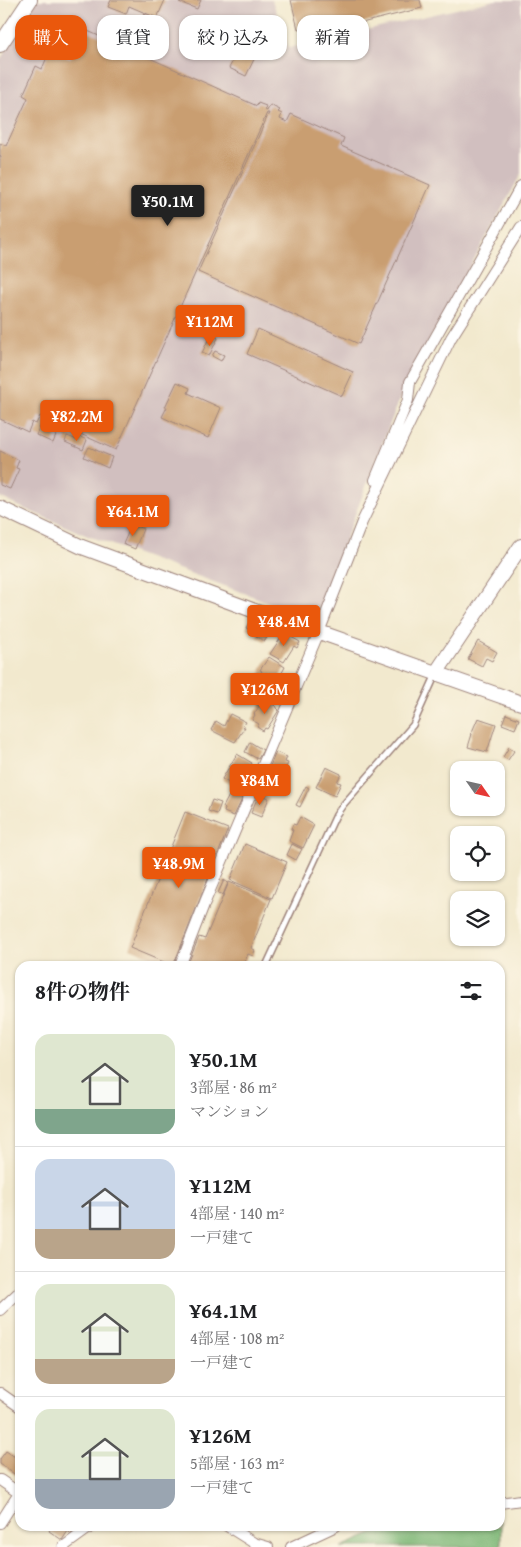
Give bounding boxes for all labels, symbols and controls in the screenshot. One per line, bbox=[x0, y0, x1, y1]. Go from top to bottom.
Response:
chip: 購入 bbox=[15, 15, 87, 60]
chip: 賃貸 bbox=[97, 15, 169, 60]
chip: 絞り込み bbox=[179, 15, 287, 60]
chip: 新着 bbox=[297, 15, 369, 60]
pin: ¥50.1M bbox=[127, 184, 209, 227]
text: ¥50.1M bbox=[142, 189, 194, 213]
pin: ¥112M bbox=[175, 304, 245, 347]
text: ¥112M bbox=[187, 309, 233, 333]
pin: ¥82.2M bbox=[36, 400, 118, 442]
text: ¥82.2M bbox=[51, 404, 103, 428]
pin: ¥64.1M bbox=[92, 494, 174, 537]
text: ¥64.1M bbox=[107, 499, 159, 523]
pin: ¥48.4M bbox=[243, 604, 325, 647]
text: ¥48.4M bbox=[258, 609, 310, 633]
pin: ¥126M bbox=[230, 672, 300, 715]
text: ¥126M bbox=[242, 677, 288, 701]
north arrow bbox=[450, 761, 505, 816]
map controls bbox=[450, 761, 505, 946]
pin: ¥84M bbox=[230, 764, 290, 806]
text: ¥84M bbox=[241, 768, 279, 792]
button: locate bbox=[450, 826, 505, 881]
pin: ¥48.9M bbox=[138, 846, 220, 889]
text: ¥48.9M bbox=[153, 851, 205, 875]
button: layers bbox=[450, 891, 505, 946]
text: 8件の物件 bbox=[35, 976, 130, 1007]
icon: filters bbox=[457, 977, 485, 1005]
text: ¥50.1M bbox=[190, 1044, 258, 1075]
icon: home bbox=[75, 1054, 135, 1114]
text: 3部屋 · 86 m² bbox=[190, 1075, 277, 1099]
text: マンション bbox=[190, 1099, 269, 1123]
text: ¥112M bbox=[190, 1170, 252, 1201]
icon: home bbox=[75, 1179, 135, 1239]
text: 4部屋 · 140 m² bbox=[190, 1201, 285, 1225]
text: 一戸建て bbox=[190, 1225, 254, 1249]
text: ¥64.1M bbox=[190, 1295, 258, 1326]
icon: home bbox=[75, 1304, 135, 1364]
text: 4部屋 · 108 m² bbox=[190, 1326, 285, 1350]
text: 一戸建て bbox=[190, 1350, 254, 1374]
text: ¥126M bbox=[190, 1420, 252, 1451]
icon: home bbox=[75, 1429, 135, 1489]
text: 5部屋 · 163 m² bbox=[190, 1451, 285, 1475]
text: 一戸建て bbox=[190, 1475, 254, 1499]

